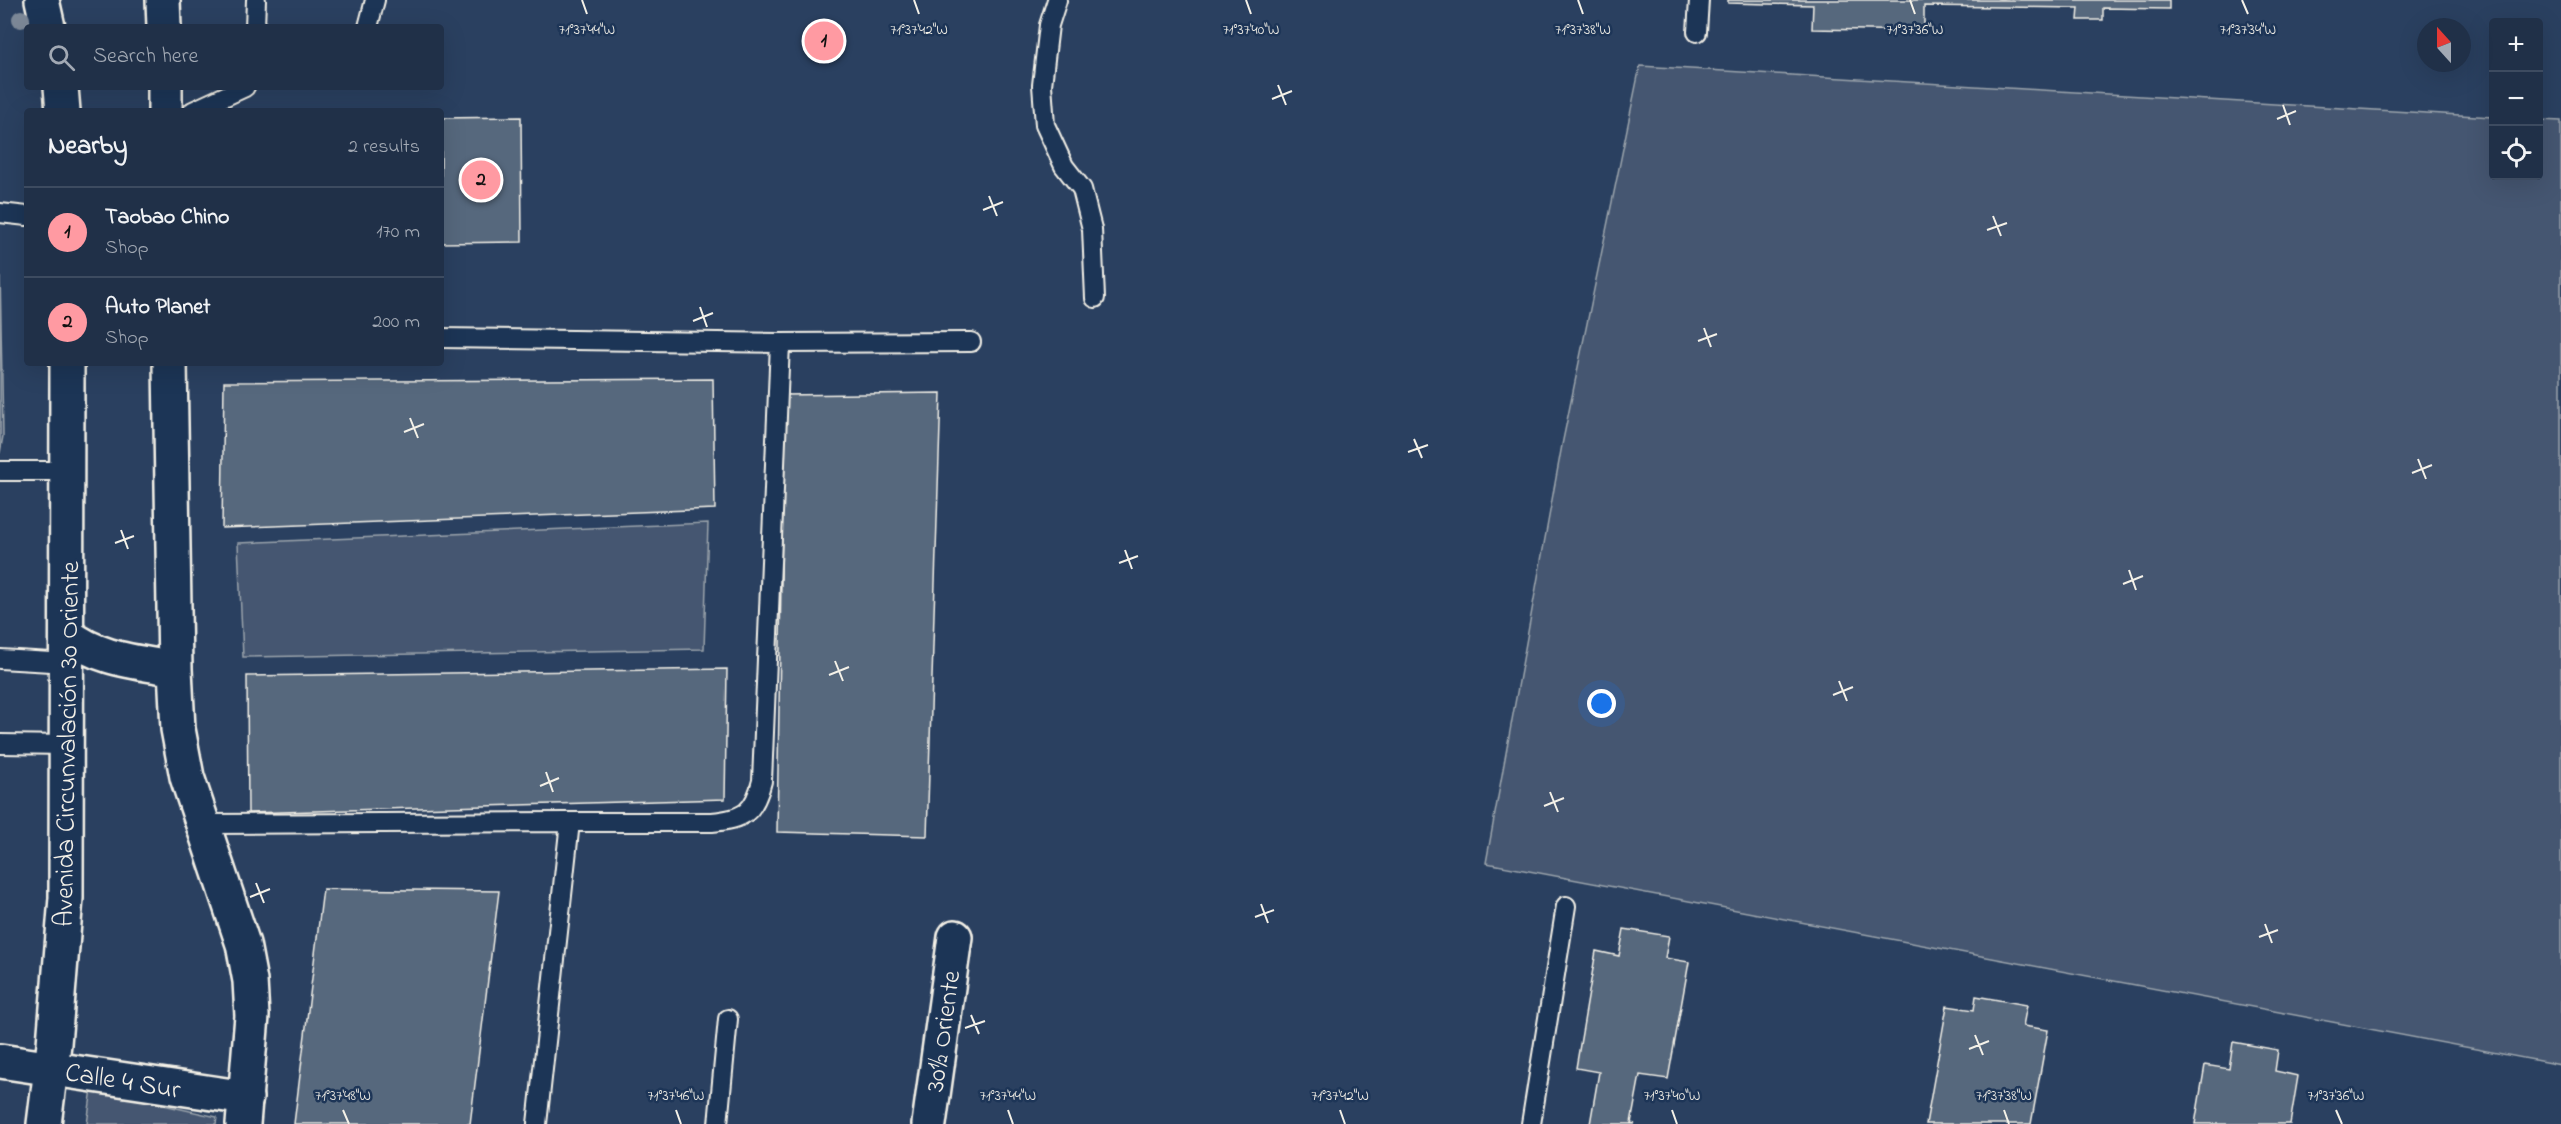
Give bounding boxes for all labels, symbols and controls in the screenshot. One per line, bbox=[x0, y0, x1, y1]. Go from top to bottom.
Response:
pin: 1 bbox=[804, 18, 844, 63]
north arrow bbox=[2417, 18, 2471, 72]
map controls bbox=[2489, 18, 2543, 180]
button: + bbox=[2489, 18, 2543, 72]
text: 71°37'44"W bbox=[559, 19, 615, 41]
text: 71°37'42"W bbox=[890, 19, 948, 41]
text: 71°37'40"W bbox=[1223, 19, 1279, 41]
text: 71°37'38"W bbox=[1555, 19, 1611, 41]
text: 71°37'36"W bbox=[1887, 19, 1943, 41]
text: 71°37'34"W bbox=[2220, 19, 2276, 41]
search box bbox=[24, 24, 444, 90]
icon: search bbox=[45, 41, 78, 74]
text: Search here bbox=[93, 41, 198, 73]
button: − bbox=[2489, 72, 2543, 126]
button: locate bbox=[2489, 126, 2543, 180]
text: Nearby bbox=[48, 128, 127, 166]
text: 2 results bbox=[348, 133, 420, 162]
pin: 2 bbox=[462, 158, 500, 202]
text: Taobao Chino bbox=[105, 202, 229, 234]
text: 1 bbox=[64, 218, 71, 247]
text: 170 m bbox=[376, 218, 420, 247]
text: Shop bbox=[105, 234, 149, 263]
text: Auto Planet bbox=[105, 292, 211, 324]
text: 2 bbox=[63, 308, 72, 337]
text: 200 m bbox=[372, 308, 420, 337]
text: Shop bbox=[105, 324, 149, 353]
street label: Avenida Circunvalación 30 Oriente bbox=[46, 560, 91, 927]
your location bbox=[1587, 689, 1616, 718]
street label: 30½ Oriente bbox=[917, 967, 972, 1095]
street label: Calle 4 Sur bbox=[62, 1054, 184, 1111]
text: 71°37'48"W bbox=[315, 1085, 371, 1107]
text: 71°37'46"W bbox=[648, 1085, 704, 1107]
text: 71°37'44"W bbox=[980, 1085, 1036, 1107]
text: 71°37'42"W bbox=[1311, 1085, 1369, 1107]
text: 71°37'40"W bbox=[1644, 1085, 1700, 1107]
text: 71°37'38"W bbox=[1976, 1085, 2032, 1107]
text: 71°37'36"W bbox=[2308, 1085, 2364, 1107]

